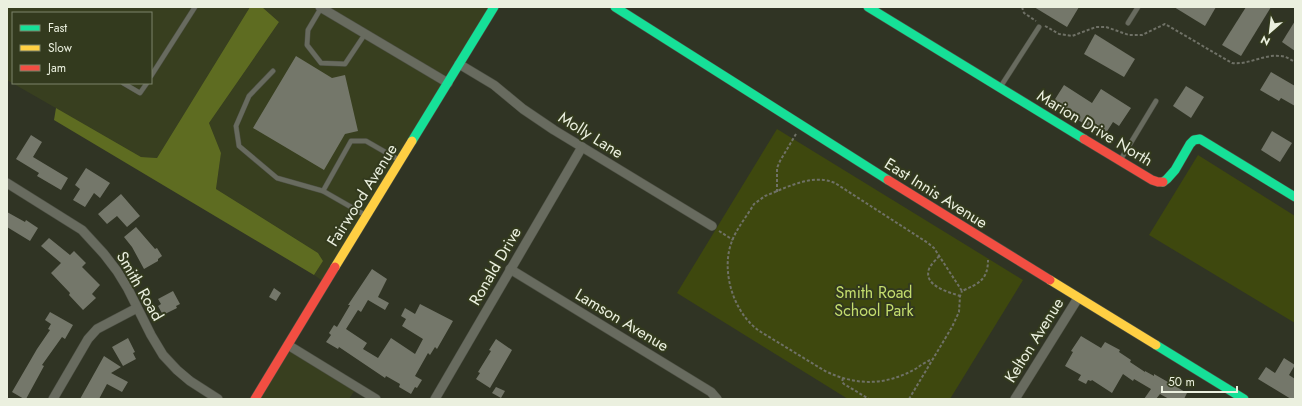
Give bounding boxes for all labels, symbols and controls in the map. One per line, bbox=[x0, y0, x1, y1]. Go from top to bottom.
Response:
legend bbox=[12, 12, 152, 84]
north arrow bbox=[1250, 12, 1290, 52]
text: Fast bbox=[48, 19, 67, 37]
text: N bbox=[1258, 32, 1273, 50]
text: Slow bbox=[48, 39, 73, 57]
text: Jam bbox=[46, 59, 66, 77]
street label: Marion Drive North bbox=[1033, 84, 1157, 172]
street label: Molly Lane bbox=[554, 106, 628, 164]
street label: Fairwood Avenue bbox=[321, 139, 403, 251]
street label: East Innis Avenue bbox=[880, 152, 992, 234]
street label: Ronald Drive bbox=[463, 223, 527, 309]
street label: Smith Road bbox=[111, 247, 169, 325]
park label: Smith Road School Park bbox=[834, 281, 915, 322]
street label: Lamson Avenue bbox=[571, 283, 673, 357]
street label: Kelton Avenue bbox=[999, 293, 1069, 387]
scale bar bbox=[1162, 368, 1237, 394]
text: 50 m bbox=[1168, 373, 1195, 391]

